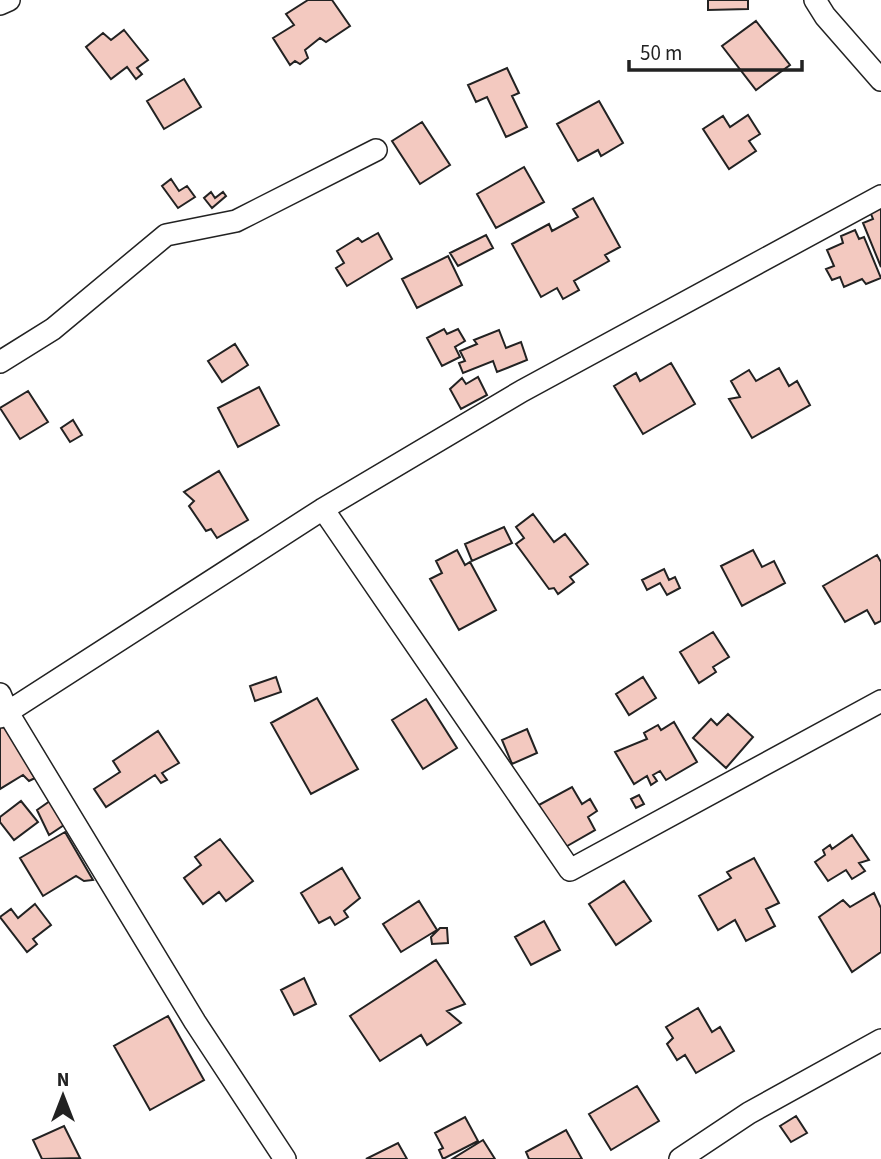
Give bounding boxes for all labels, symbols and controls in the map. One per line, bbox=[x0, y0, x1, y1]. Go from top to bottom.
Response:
scale bar bbox=[629, 28, 802, 72]
text: 50 m bbox=[640, 38, 682, 68]
north arrow bbox=[28, 1061, 98, 1131]
text: N bbox=[57, 1067, 69, 1094]

